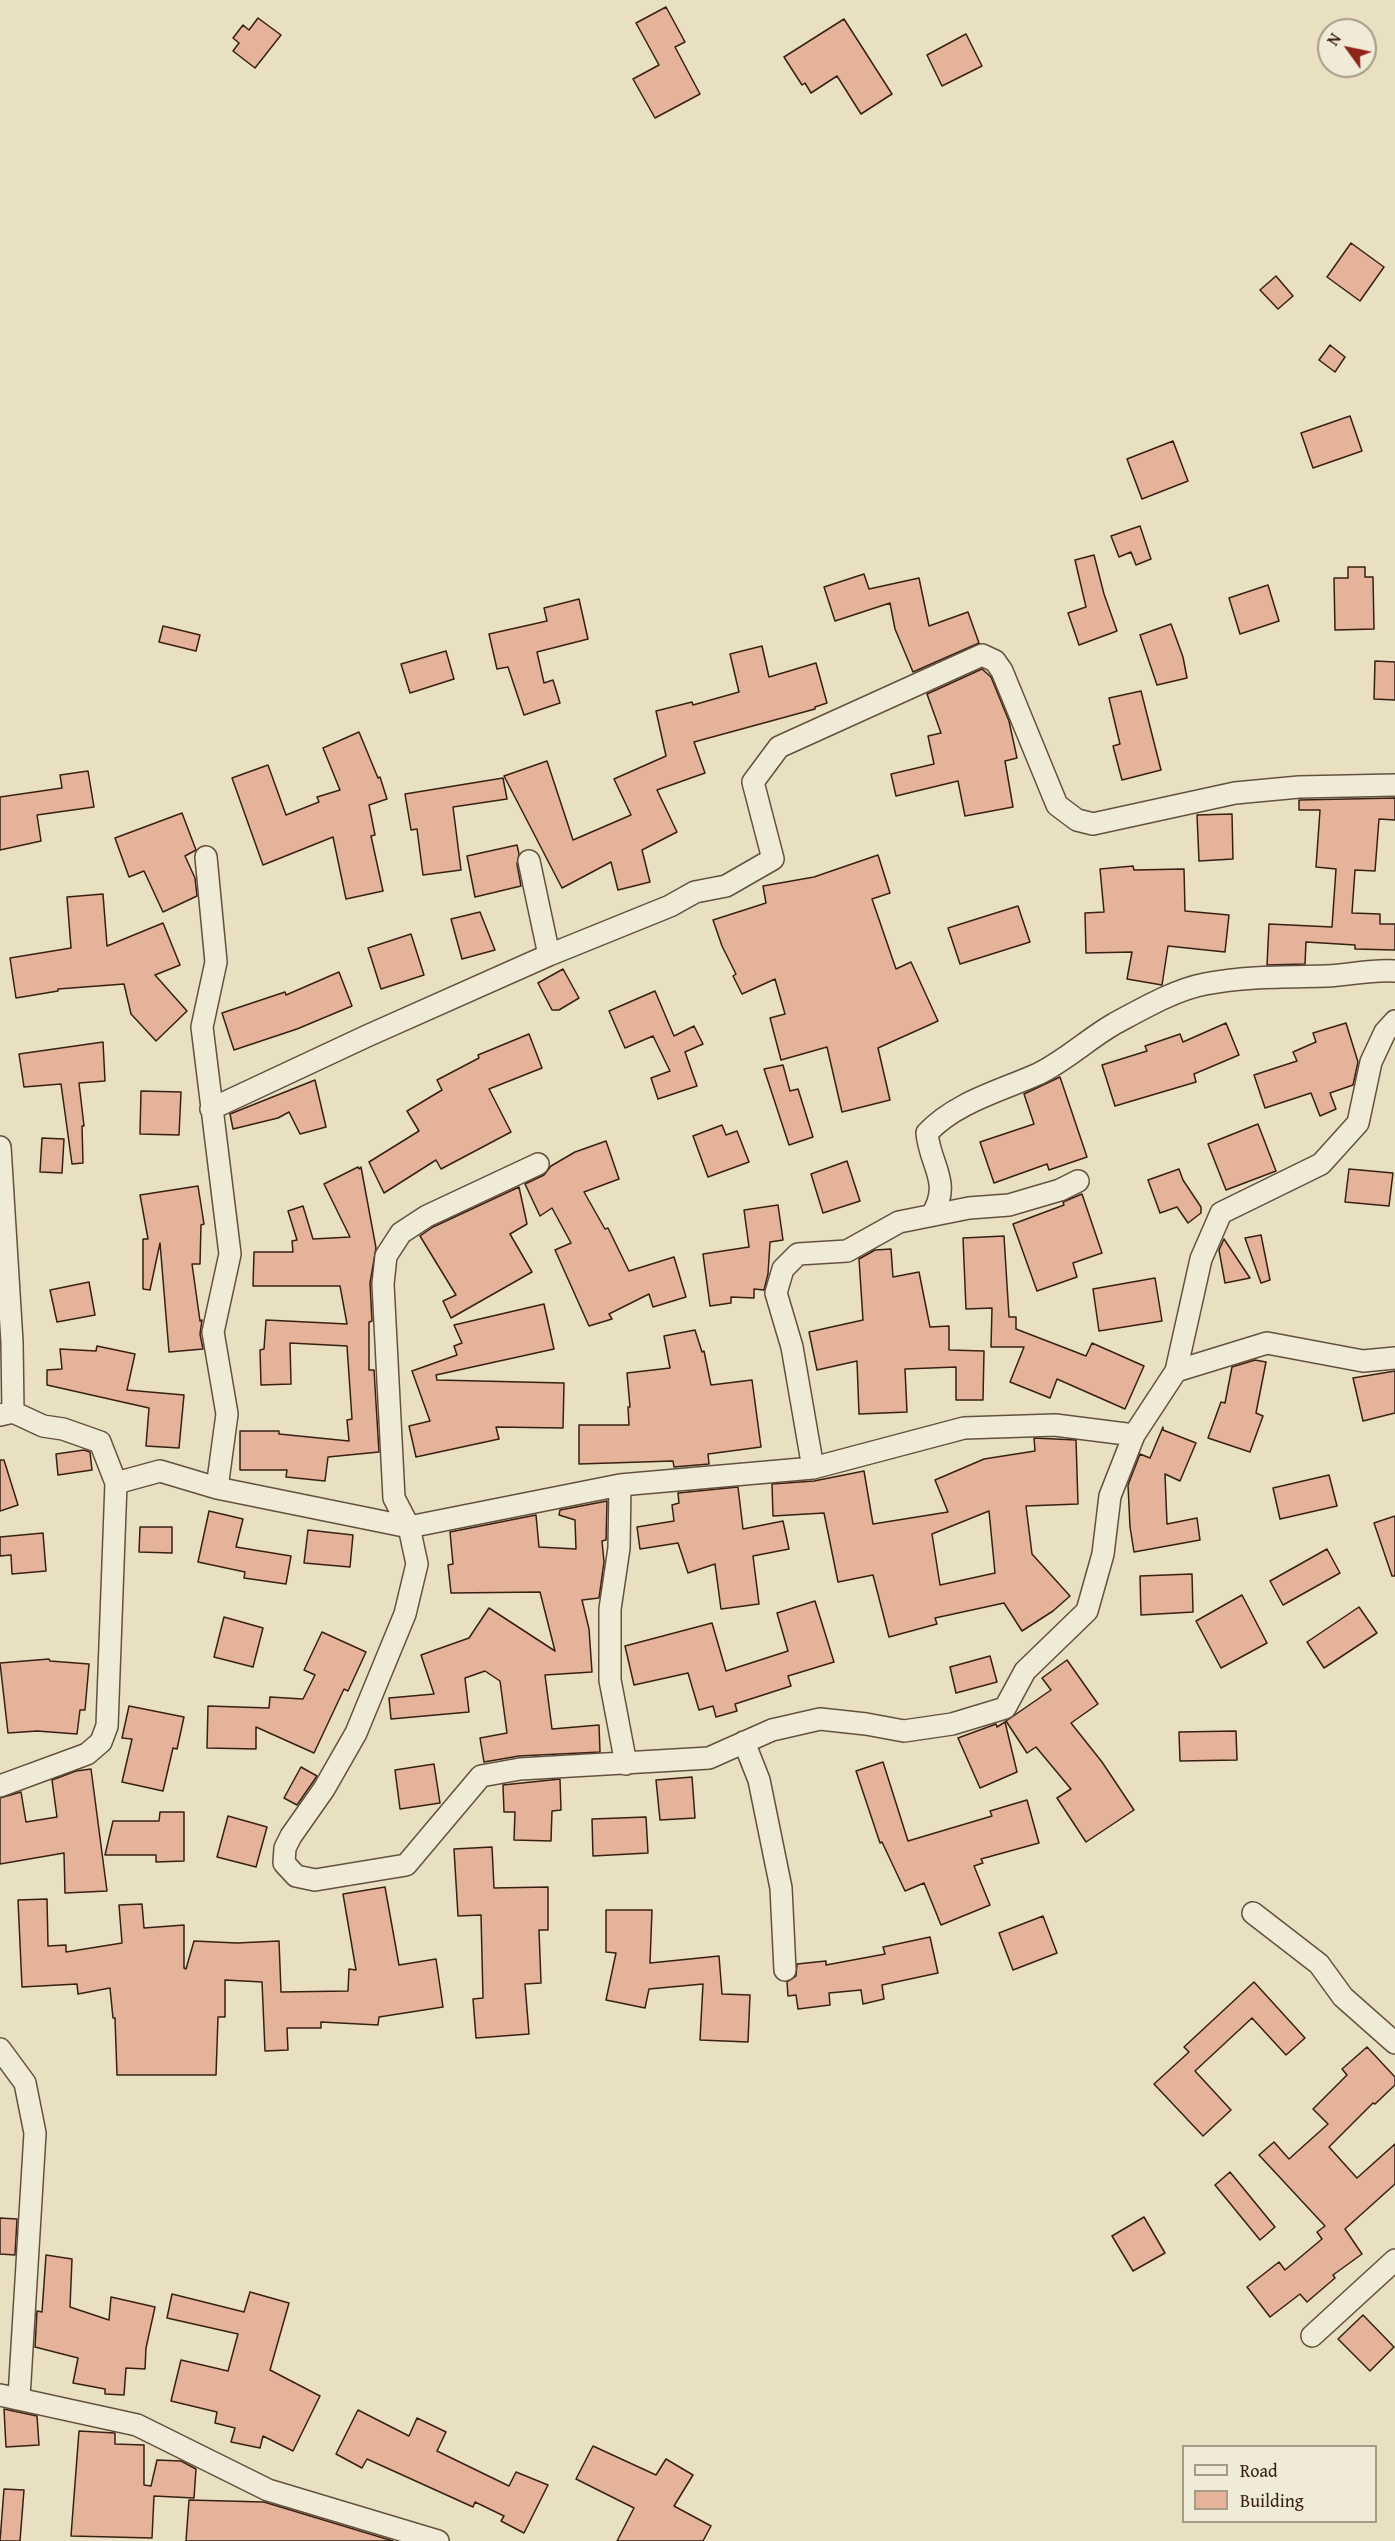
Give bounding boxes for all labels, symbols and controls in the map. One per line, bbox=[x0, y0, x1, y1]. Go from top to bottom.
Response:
north arrow bbox=[1317, 18, 1377, 78]
text: N bbox=[1321, 28, 1347, 50]
legend bbox=[1182, 2445, 1377, 2523]
text: Road bbox=[1240, 2457, 1278, 2484]
text: Building bbox=[1240, 2487, 1304, 2514]

